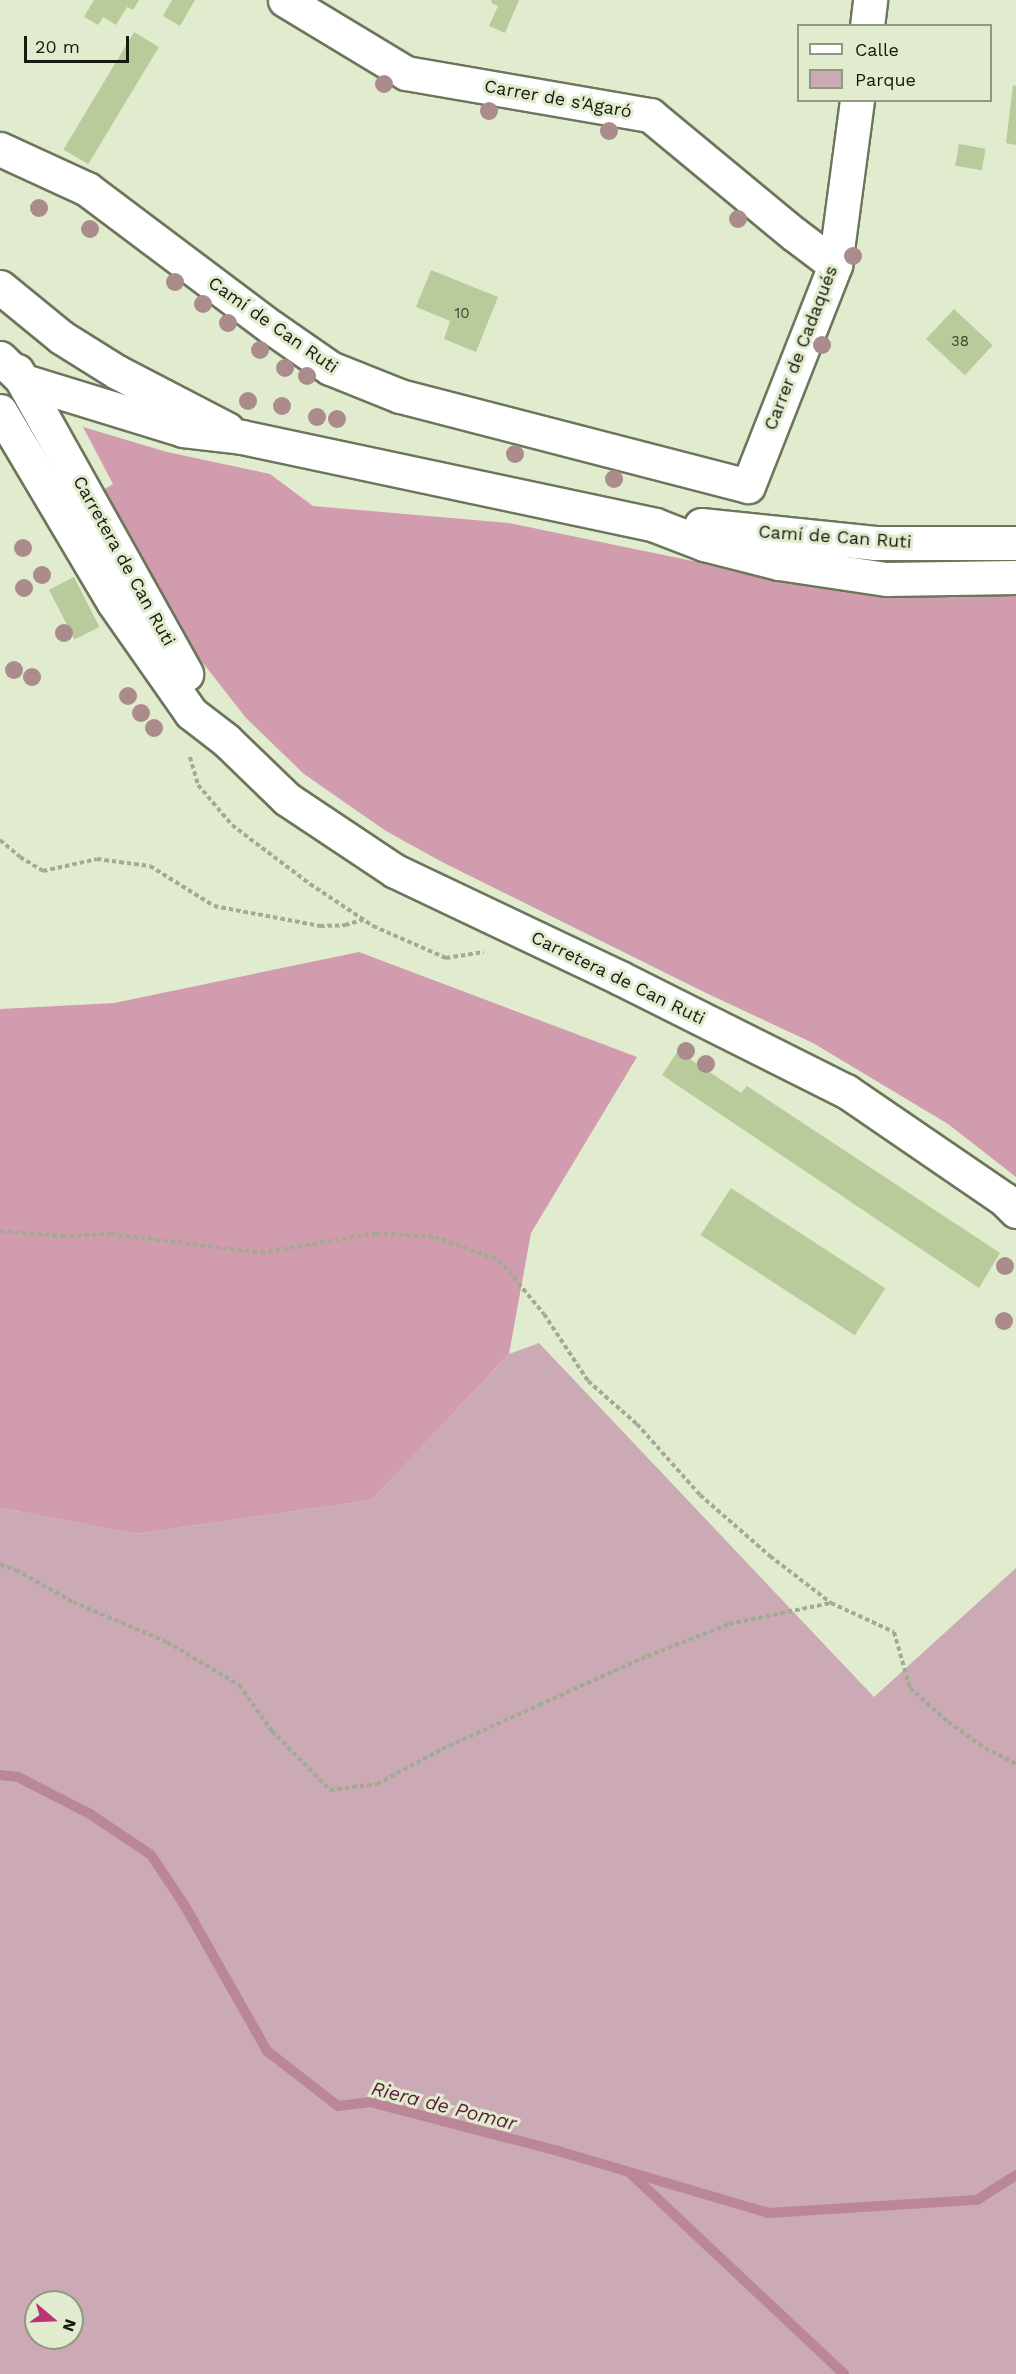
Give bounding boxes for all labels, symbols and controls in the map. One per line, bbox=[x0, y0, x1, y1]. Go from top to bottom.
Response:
scale bar bbox=[27, 24, 132, 62]
legend bbox=[797, 24, 992, 102]
text: 20 m bbox=[35, 36, 80, 57]
text: Calle bbox=[855, 39, 899, 60]
text: Parque bbox=[855, 69, 916, 90]
street label: Carrer de s'Agaró bbox=[482, 75, 634, 123]
street label: Carrer de Cadaqués bbox=[760, 262, 842, 434]
street label: Camí de Can Ruti bbox=[204, 272, 342, 378]
house number: 10 bbox=[454, 305, 470, 323]
house number: 38 bbox=[951, 333, 969, 351]
street label: Carretera de Can Ruti bbox=[68, 472, 180, 650]
street label: Camí de Can Ruti bbox=[758, 521, 912, 553]
street label: Carretera de Can Ruti bbox=[527, 926, 709, 1030]
water label: Riera de Pomar bbox=[369, 2076, 519, 2136]
north arrow bbox=[24, 2290, 84, 2350]
text: N bbox=[59, 2317, 81, 2334]

